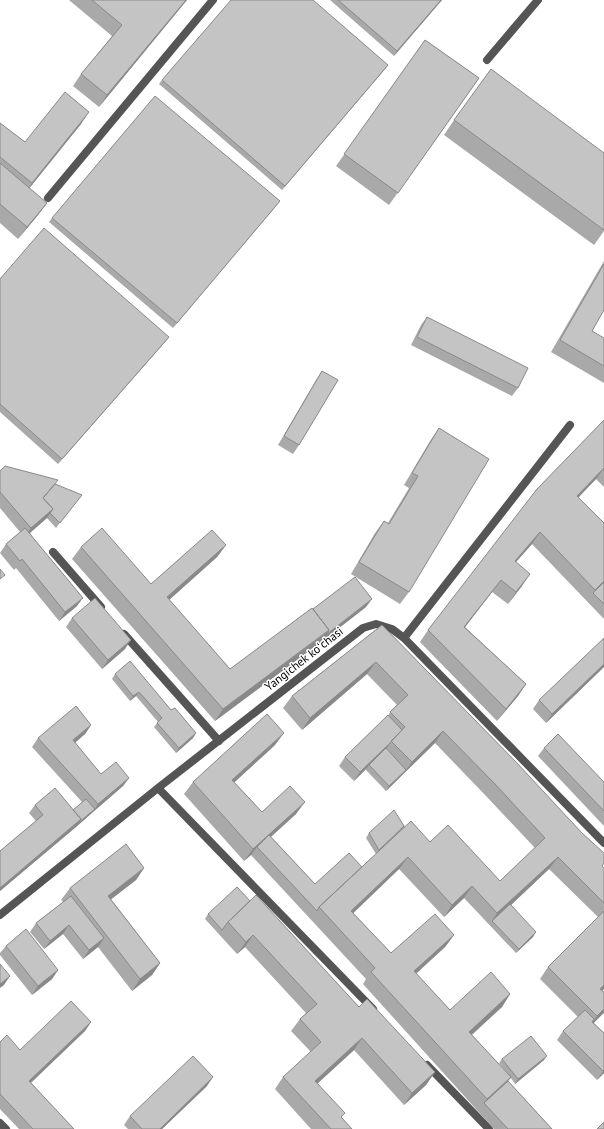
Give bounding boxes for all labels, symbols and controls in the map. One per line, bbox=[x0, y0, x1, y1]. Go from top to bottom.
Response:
street label: Yangichek koʻchasi bbox=[261, 623, 346, 694]

